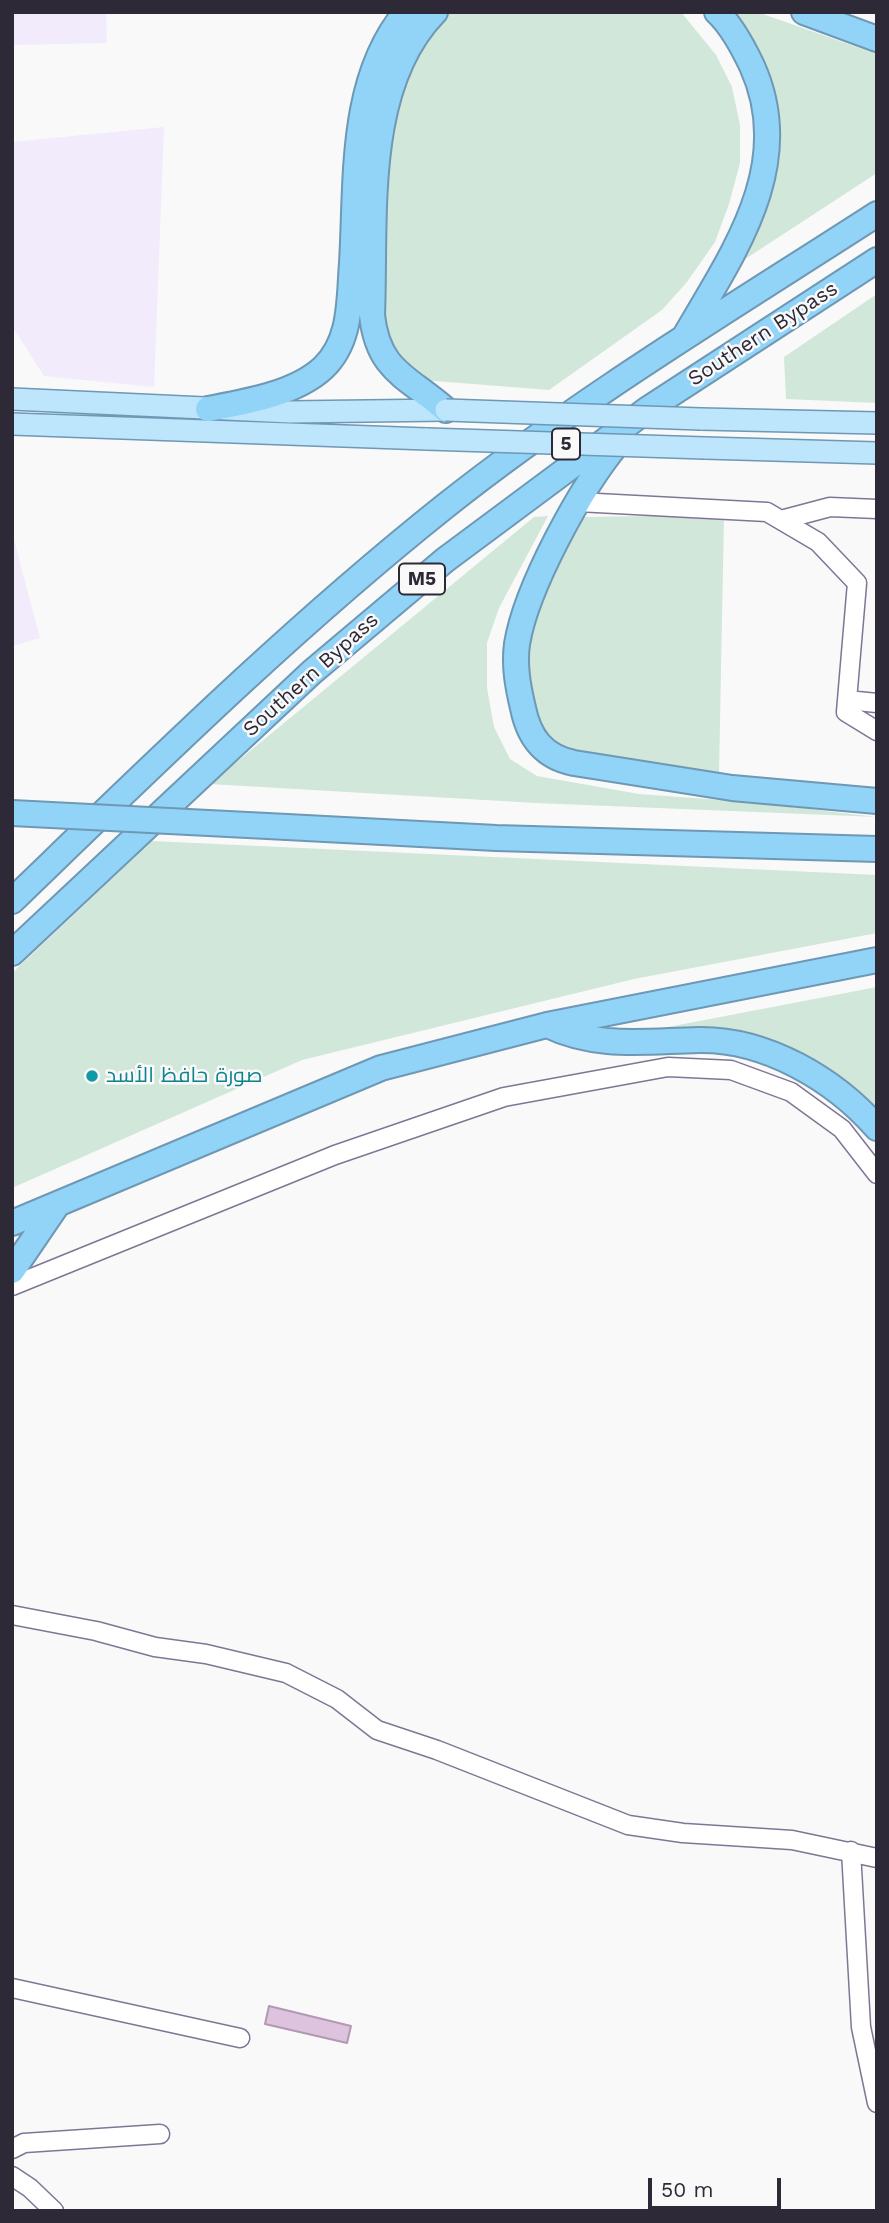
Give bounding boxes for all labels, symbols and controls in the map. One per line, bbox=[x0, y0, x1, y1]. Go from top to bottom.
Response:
street label: Southern Bypass bbox=[683, 276, 843, 392]
road number: 5 bbox=[552, 428, 580, 460]
road number: M5 bbox=[399, 564, 445, 594]
street label: Southern Bypass bbox=[238, 608, 384, 742]
place label: صورة حافظ الأسد bbox=[106, 1063, 263, 1089]
marker: صورة حافظ الأسد bbox=[84, 1068, 100, 1084]
scale bar bbox=[651, 2164, 784, 2208]
text: 50 m bbox=[661, 2177, 713, 2202]

